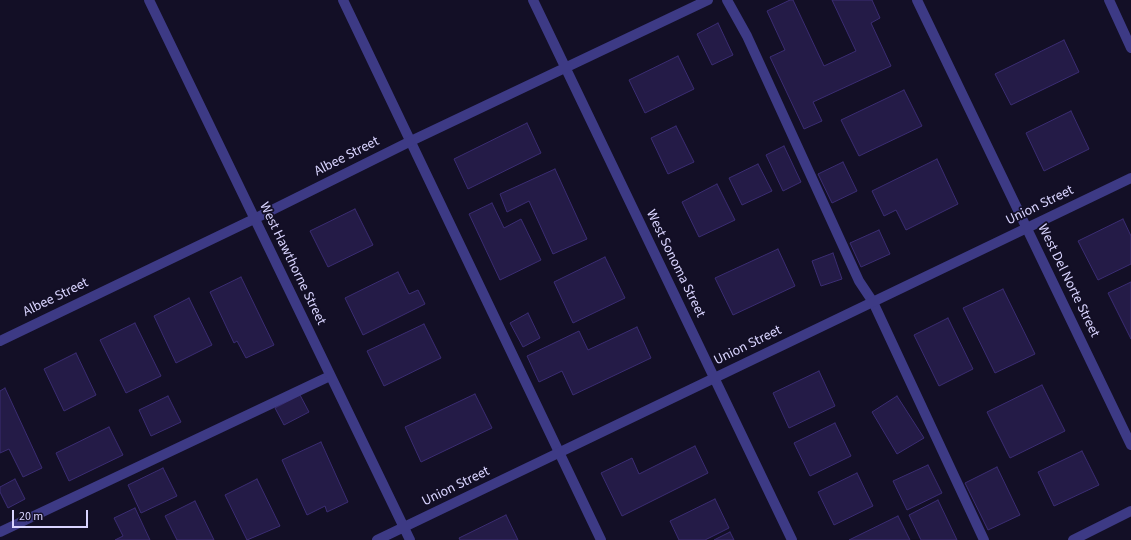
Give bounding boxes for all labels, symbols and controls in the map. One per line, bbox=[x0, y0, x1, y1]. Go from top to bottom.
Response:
street label: Albee Street bbox=[312, 133, 382, 181]
street label: Union Street bbox=[1003, 182, 1077, 230]
street label: West Hawthorne Street bbox=[255, 200, 329, 328]
street label: West Sonoma Street bbox=[642, 207, 708, 321]
street label: West Del Norte Street bbox=[1033, 222, 1103, 340]
street label: Albee Street bbox=[21, 275, 91, 321]
street label: Union Street bbox=[711, 322, 785, 370]
street label: Union Street bbox=[419, 463, 493, 511]
scale bar bbox=[14, 502, 90, 528]
text: 20 m bbox=[19, 508, 43, 525]

